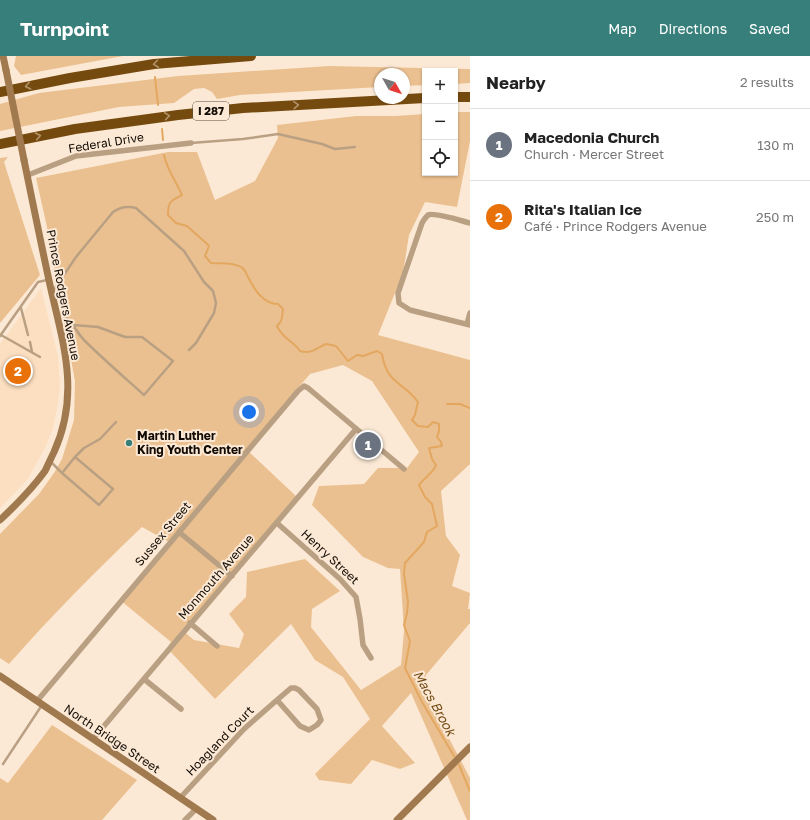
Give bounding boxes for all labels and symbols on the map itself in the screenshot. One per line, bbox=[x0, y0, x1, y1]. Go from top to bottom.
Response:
one-way arrow bbox=[153, 59, 159, 68]
north arrow bbox=[374, 68, 410, 104]
one-way arrow bbox=[25, 82, 31, 90]
one-way arrow bbox=[293, 101, 299, 109]
road number: I 287 bbox=[193, 102, 229, 120]
one-way arrow bbox=[163, 112, 170, 121]
street label: Federal Drive bbox=[67, 129, 145, 156]
one-way arrow bbox=[35, 133, 41, 141]
street label: Prince Rodgers Avenue bbox=[43, 228, 84, 362]
pin: 2 bbox=[5, 356, 31, 386]
your location bbox=[239, 402, 259, 422]
place label: Martin Luther King Youth Center bbox=[137, 428, 243, 457]
pin: 1 bbox=[355, 430, 381, 460]
marker: Martin Luther King Youth Center bbox=[124, 438, 134, 448]
street label: Sussex Street bbox=[131, 498, 194, 569]
street label: Henry Street bbox=[298, 526, 363, 587]
street label: Monmouth Avenue bbox=[175, 531, 257, 622]
water label: Macs Brook bbox=[410, 667, 460, 740]
street label: North Bridge Street bbox=[61, 701, 163, 776]
street label: Hoagland Court bbox=[183, 702, 257, 779]

